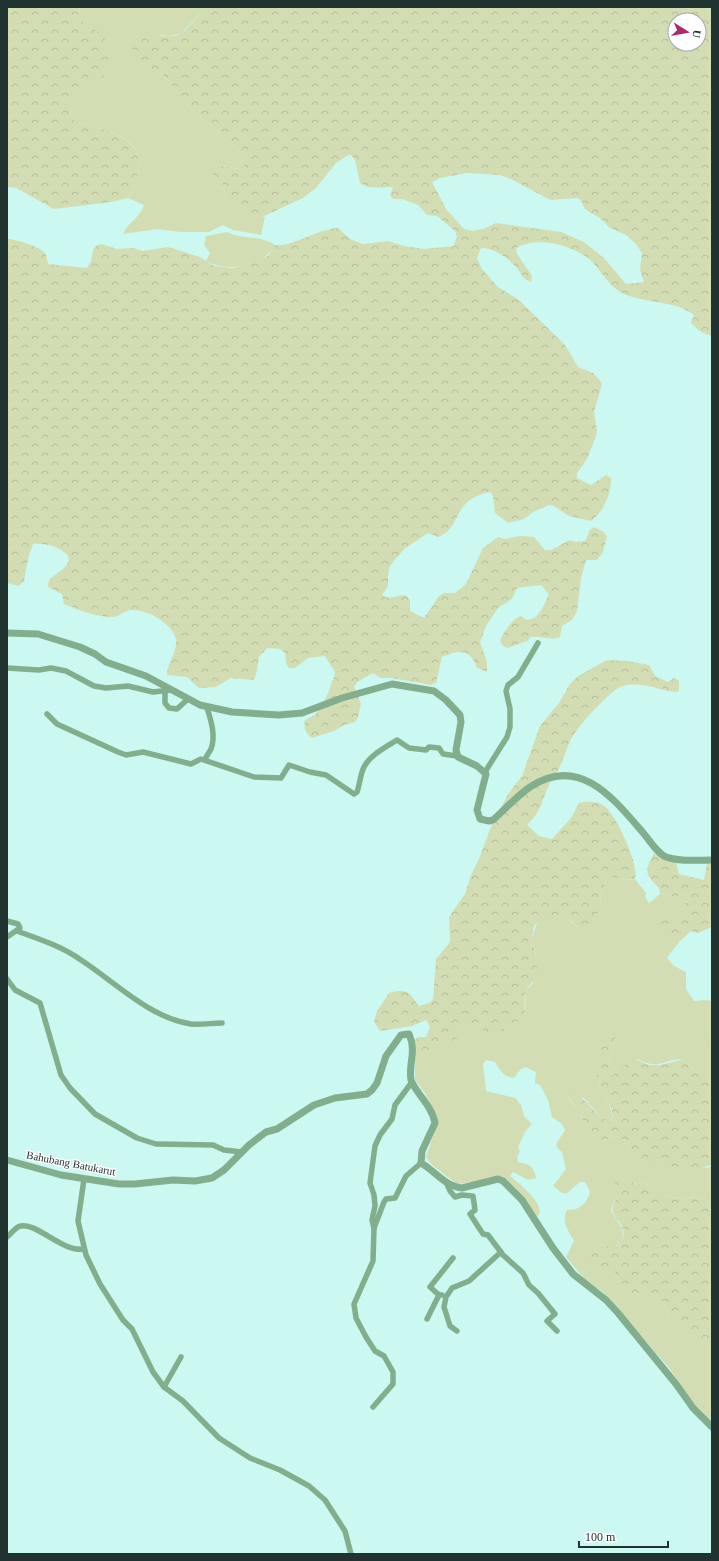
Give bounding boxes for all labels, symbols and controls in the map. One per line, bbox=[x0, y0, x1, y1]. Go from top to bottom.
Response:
north arrow bbox=[667, 12, 707, 52]
text: U bbox=[690, 29, 703, 39]
street label: Bahubang Batukarut bbox=[25, 1148, 117, 1178]
scale bar bbox=[579, 1523, 668, 1549]
text: 100 m bbox=[585, 1530, 616, 1544]

